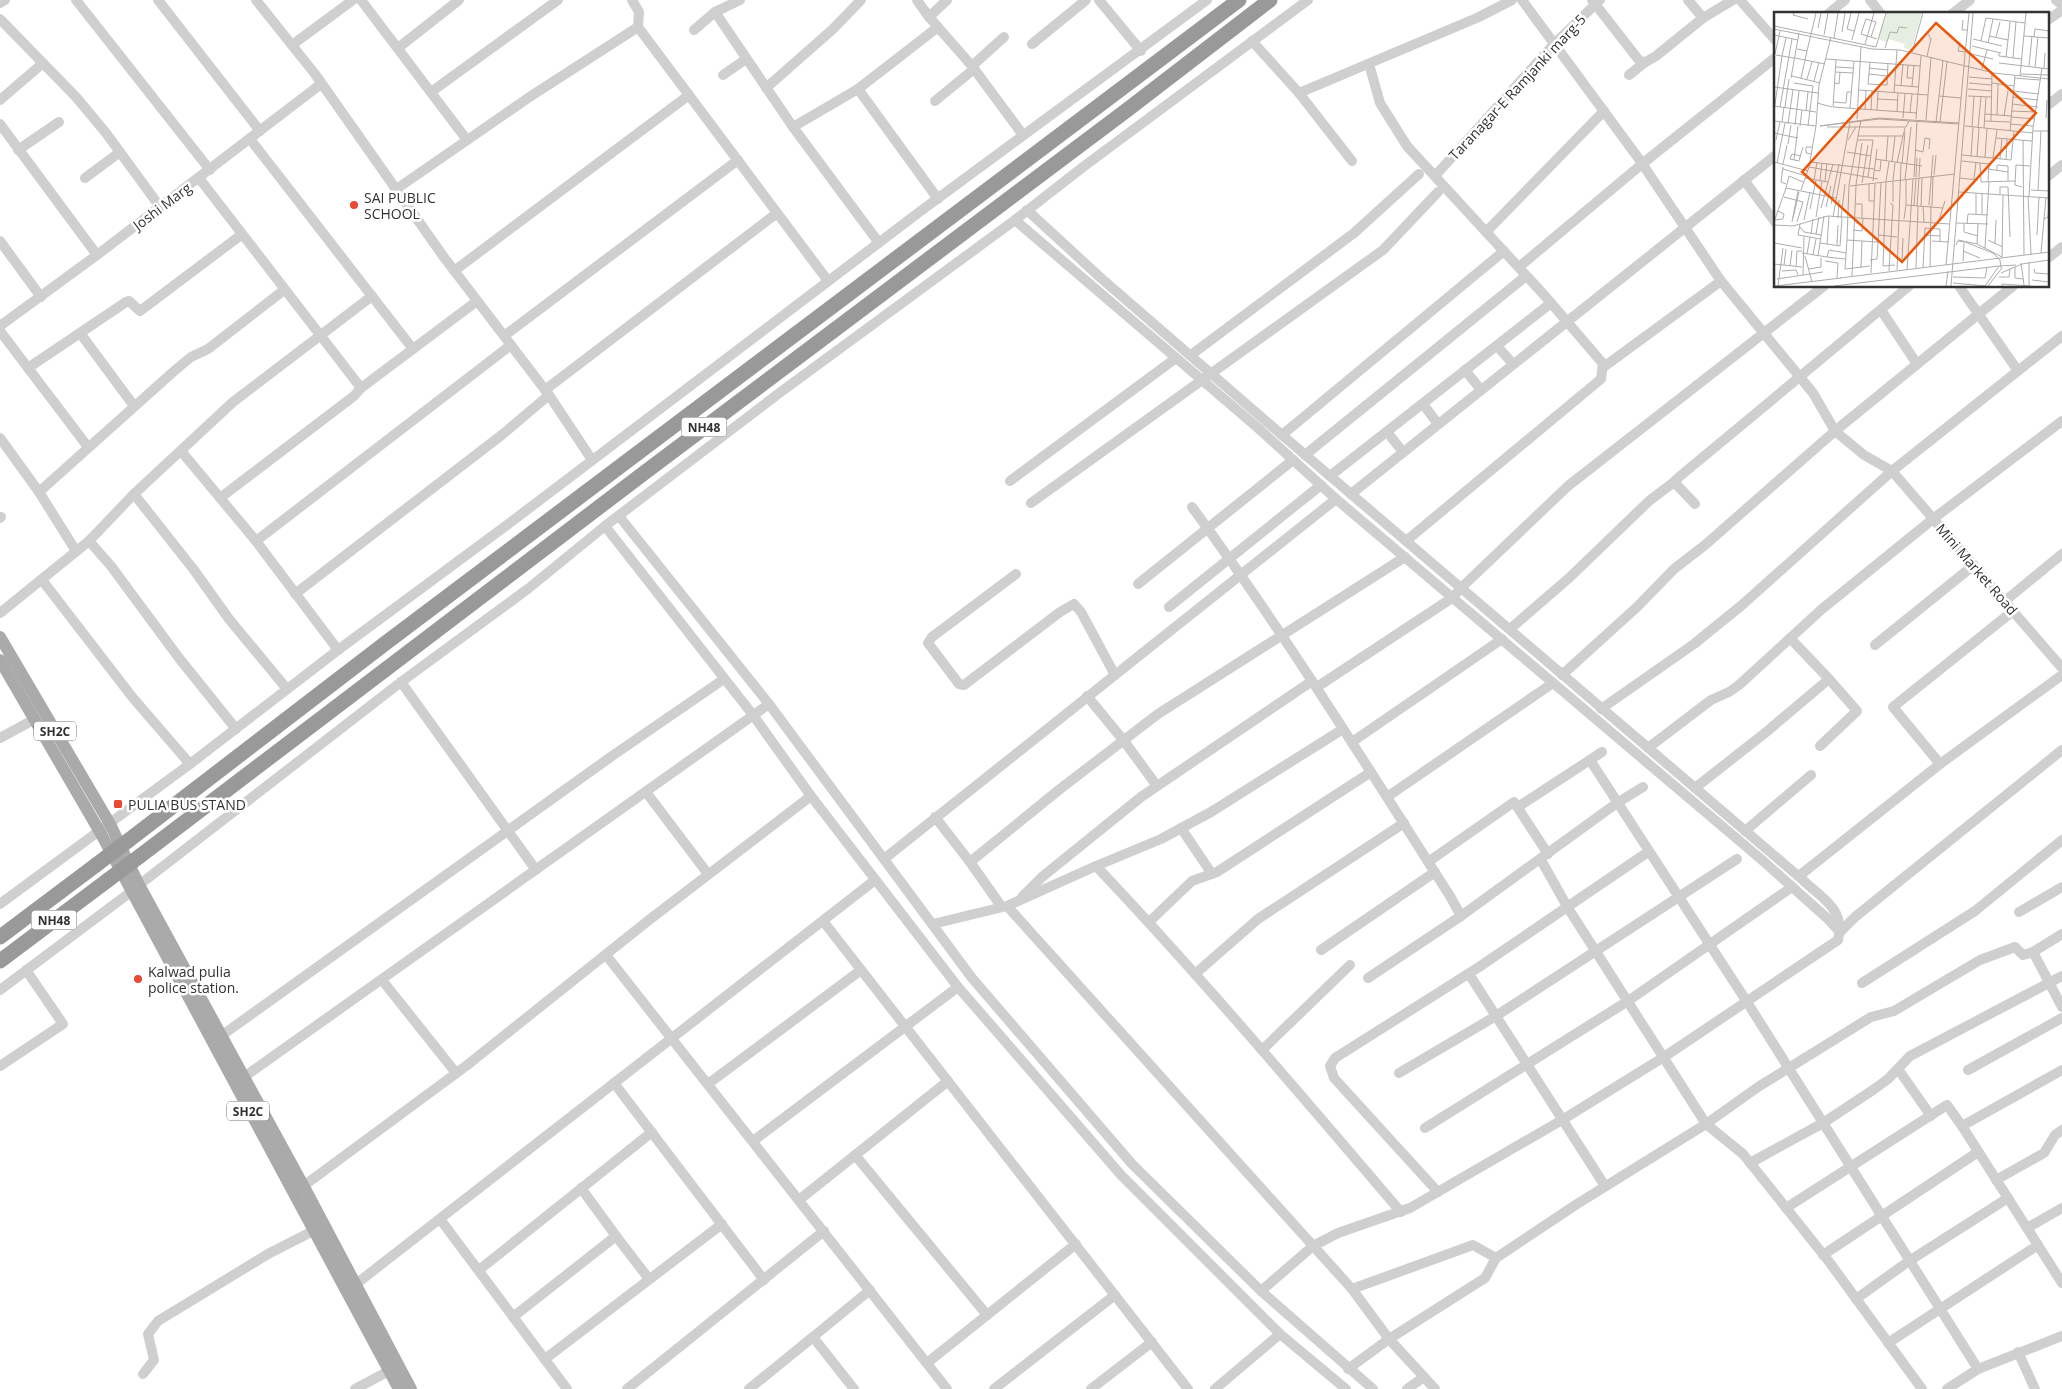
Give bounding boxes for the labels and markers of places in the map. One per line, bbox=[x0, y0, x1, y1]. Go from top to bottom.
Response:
place label: SAI PUBLIC SCHOOL bbox=[364, 188, 436, 223]
marker: SAI PUBLIC SCHOOL bbox=[348, 199, 360, 211]
place label: PULIA BUS STAND bbox=[128, 795, 246, 814]
marker: PULIA BUS STAND bbox=[112, 798, 124, 810]
place label: Kalwad pulia police station. bbox=[148, 962, 239, 997]
marker: Kalwad pulia police station. bbox=[132, 973, 144, 985]

